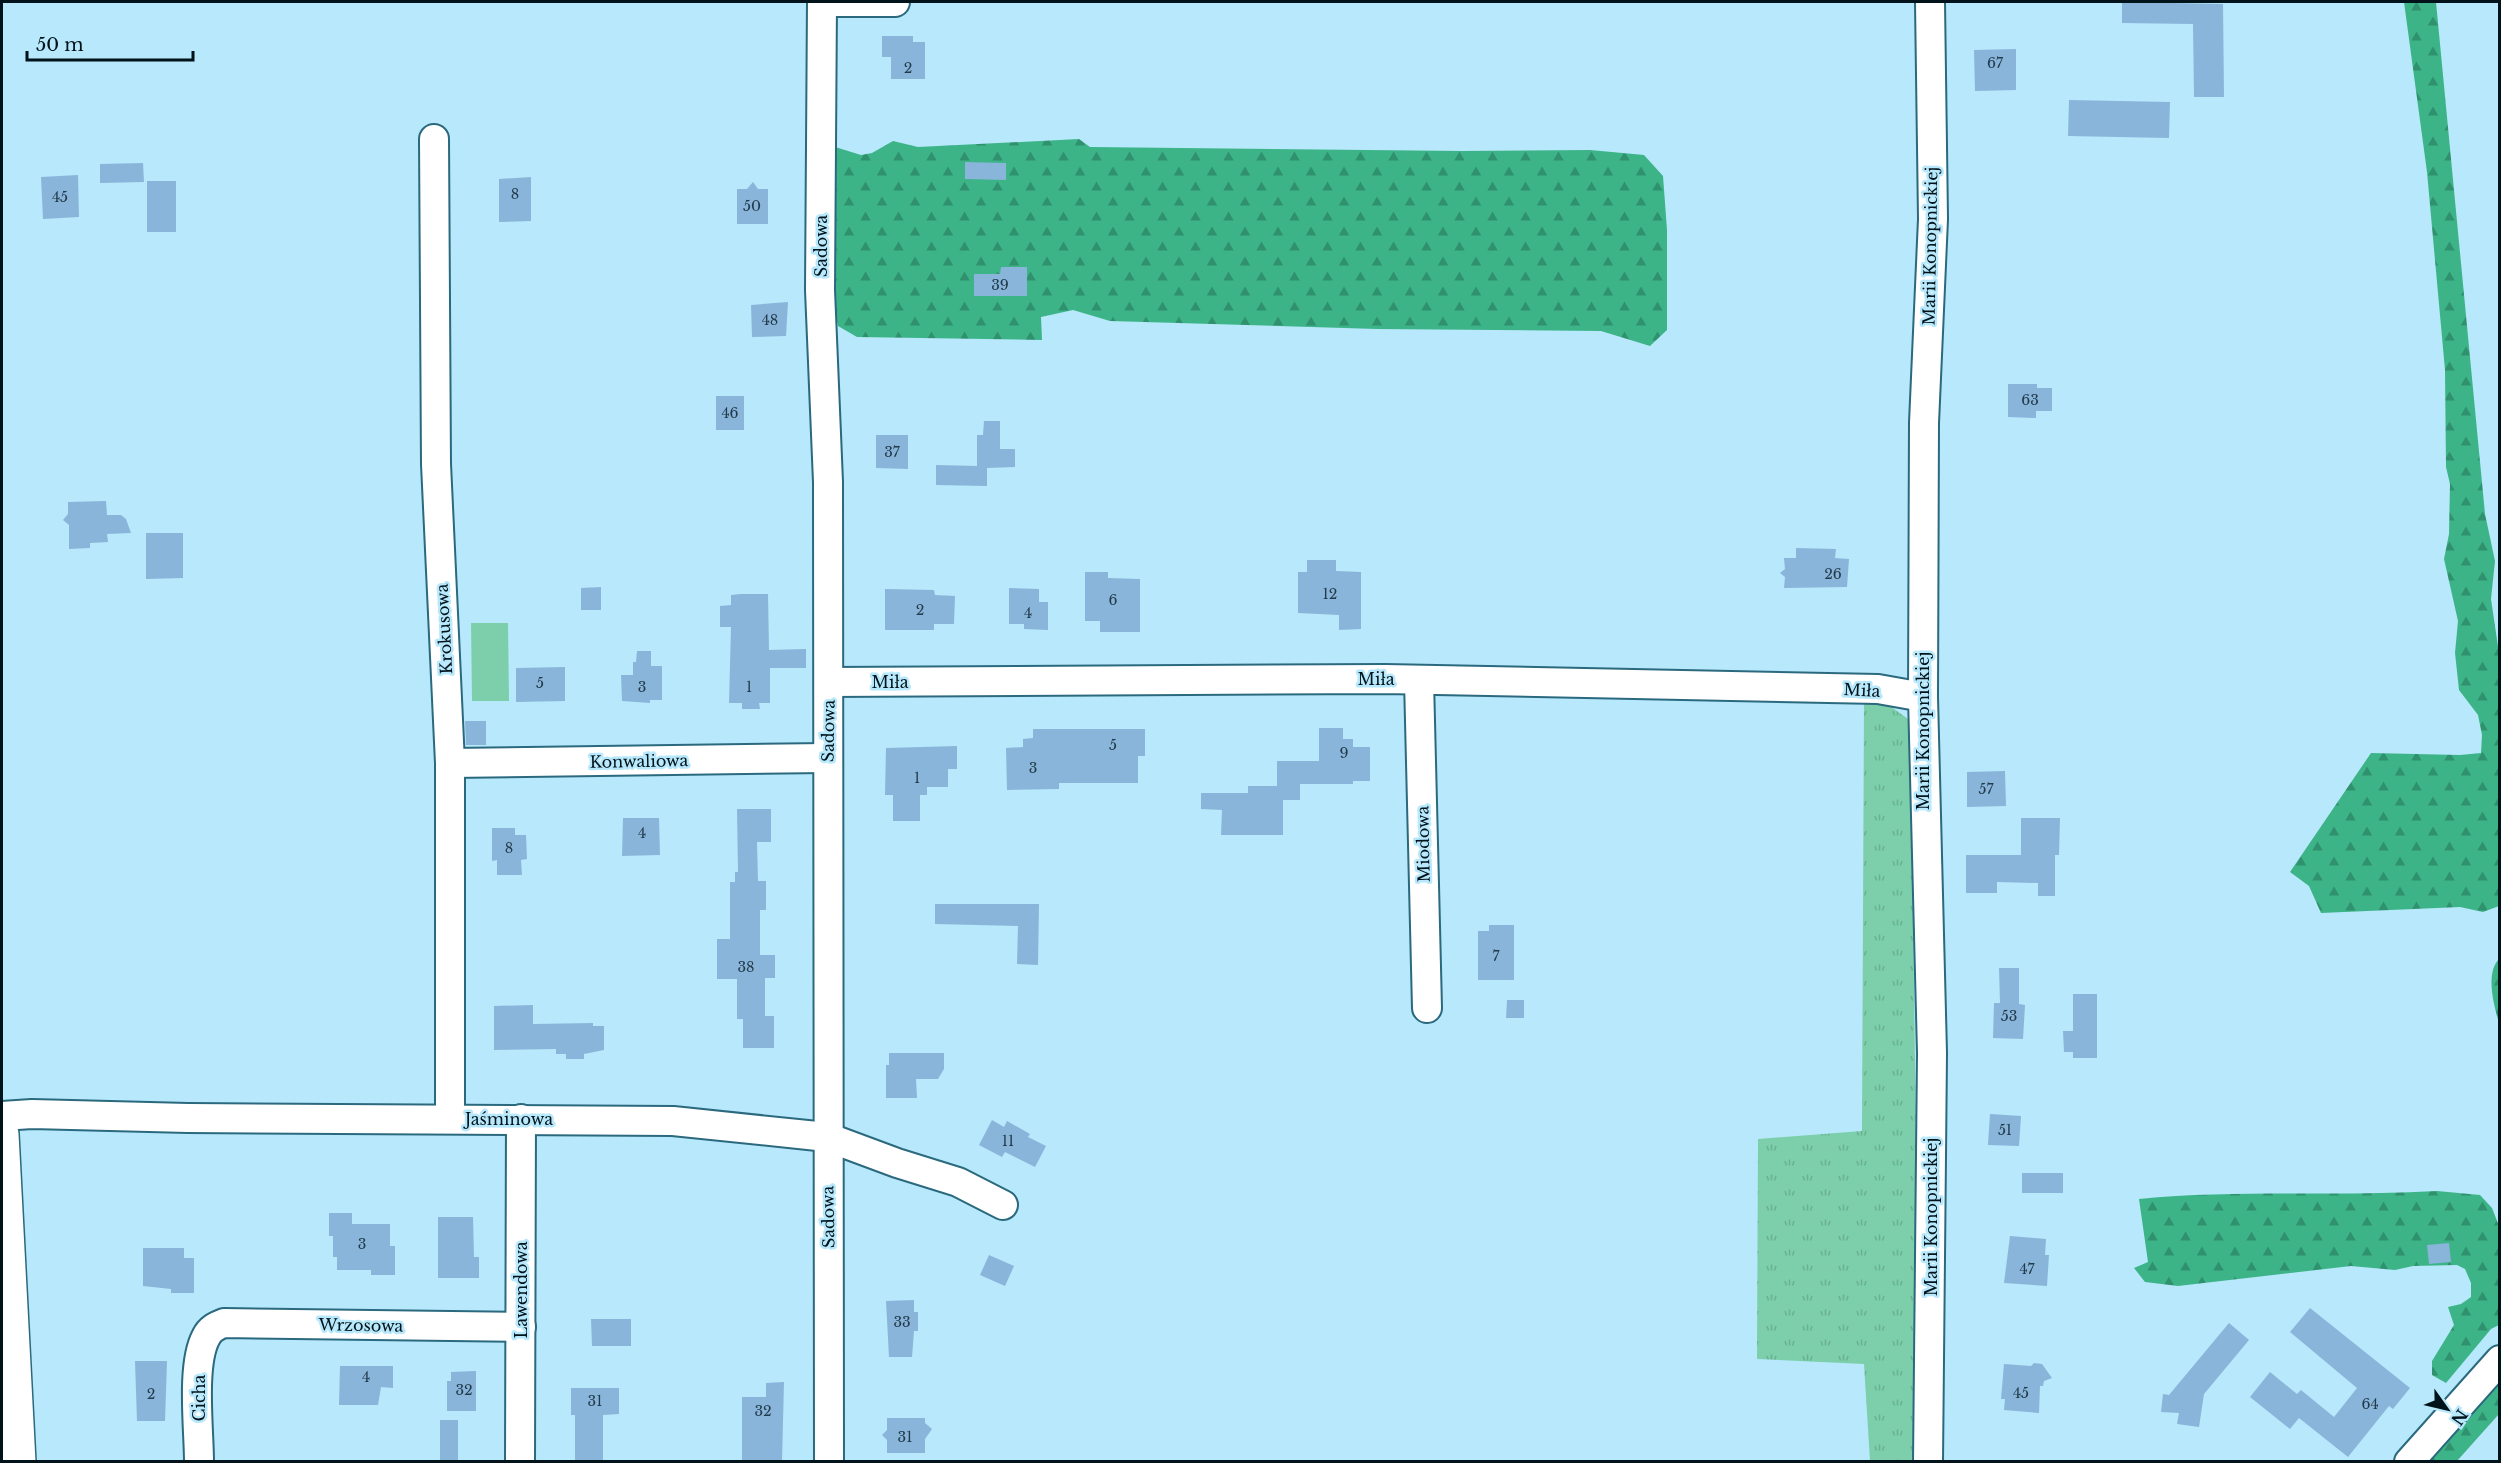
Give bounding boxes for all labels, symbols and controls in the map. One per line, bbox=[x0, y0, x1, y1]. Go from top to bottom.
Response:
scale bar bbox=[27, 24, 194, 62]
text: 50 m bbox=[36, 34, 84, 56]
house number: 67 bbox=[1987, 54, 2004, 72]
house number: 2 bbox=[904, 59, 912, 77]
street label: Marii Konopnickiej bbox=[1919, 167, 1941, 325]
house number: 8 bbox=[511, 185, 519, 203]
house number: 45 bbox=[52, 188, 68, 206]
house number: 50 bbox=[743, 197, 761, 215]
street label: Sadowa bbox=[811, 215, 831, 277]
house number: 39 bbox=[991, 276, 1009, 294]
house number: 48 bbox=[762, 311, 778, 329]
house number: 63 bbox=[2021, 391, 2039, 409]
house number: 46 bbox=[721, 404, 739, 422]
house number: 37 bbox=[884, 443, 901, 461]
house number: 26 bbox=[1824, 565, 1842, 583]
street label: Krokusowa bbox=[432, 583, 456, 675]
house number: 12 bbox=[1323, 585, 1337, 603]
house number: 6 bbox=[1108, 591, 1118, 609]
house number: 2 bbox=[916, 601, 924, 619]
house number: 4 bbox=[1024, 604, 1032, 622]
street label: Marii Konopnickiej bbox=[1913, 652, 1933, 810]
street label: Miła bbox=[1358, 669, 1395, 689]
street label: Miła bbox=[872, 672, 909, 692]
house number: 5 bbox=[536, 674, 544, 692]
house number: 3 bbox=[638, 678, 646, 696]
house number: 1 bbox=[746, 678, 752, 696]
street label: Miła bbox=[1843, 679, 1881, 701]
street label: Sadowa bbox=[817, 699, 839, 762]
house number: 5 bbox=[1109, 736, 1117, 754]
house number: 9 bbox=[1339, 744, 1349, 762]
street label: Konwaliowa bbox=[590, 750, 689, 772]
house number: 3 bbox=[1029, 759, 1037, 777]
house number: 1 bbox=[914, 769, 920, 787]
house number: 57 bbox=[1979, 780, 1994, 798]
street label: Miodowa bbox=[1412, 805, 1434, 882]
house number: 4 bbox=[638, 824, 646, 842]
house number: 8 bbox=[505, 839, 513, 857]
house number: 7 bbox=[1492, 947, 1500, 965]
house number: 38 bbox=[737, 958, 755, 976]
house number: 53 bbox=[2001, 1007, 2017, 1025]
street label: Jaśminowa bbox=[463, 1109, 553, 1129]
house number: 51 bbox=[1998, 1121, 2012, 1139]
house number: 11 bbox=[1002, 1132, 1014, 1150]
street label: Marii Konopnickiej bbox=[1921, 1138, 1941, 1296]
street label: Sadowa bbox=[817, 1185, 839, 1248]
house number: 3 bbox=[358, 1235, 366, 1253]
street label: Lawendowa bbox=[511, 1241, 531, 1339]
house number: 47 bbox=[2019, 1260, 2036, 1278]
house number: 33 bbox=[893, 1313, 911, 1331]
street label: Wrzosowa bbox=[317, 1314, 404, 1336]
house number: 4 bbox=[362, 1368, 370, 1386]
street label: Cicha bbox=[189, 1375, 209, 1421]
north arrow bbox=[2417, 1379, 2477, 1439]
house number: 32 bbox=[455, 1381, 473, 1399]
house number: 45 bbox=[2013, 1384, 2029, 1402]
house number: 2 bbox=[147, 1385, 155, 1403]
house number: 31 bbox=[588, 1392, 602, 1410]
house number: 64 bbox=[2361, 1395, 2379, 1413]
house number: 32 bbox=[754, 1402, 772, 1420]
text: N bbox=[2447, 1406, 2472, 1429]
house number: 31 bbox=[898, 1428, 912, 1446]

